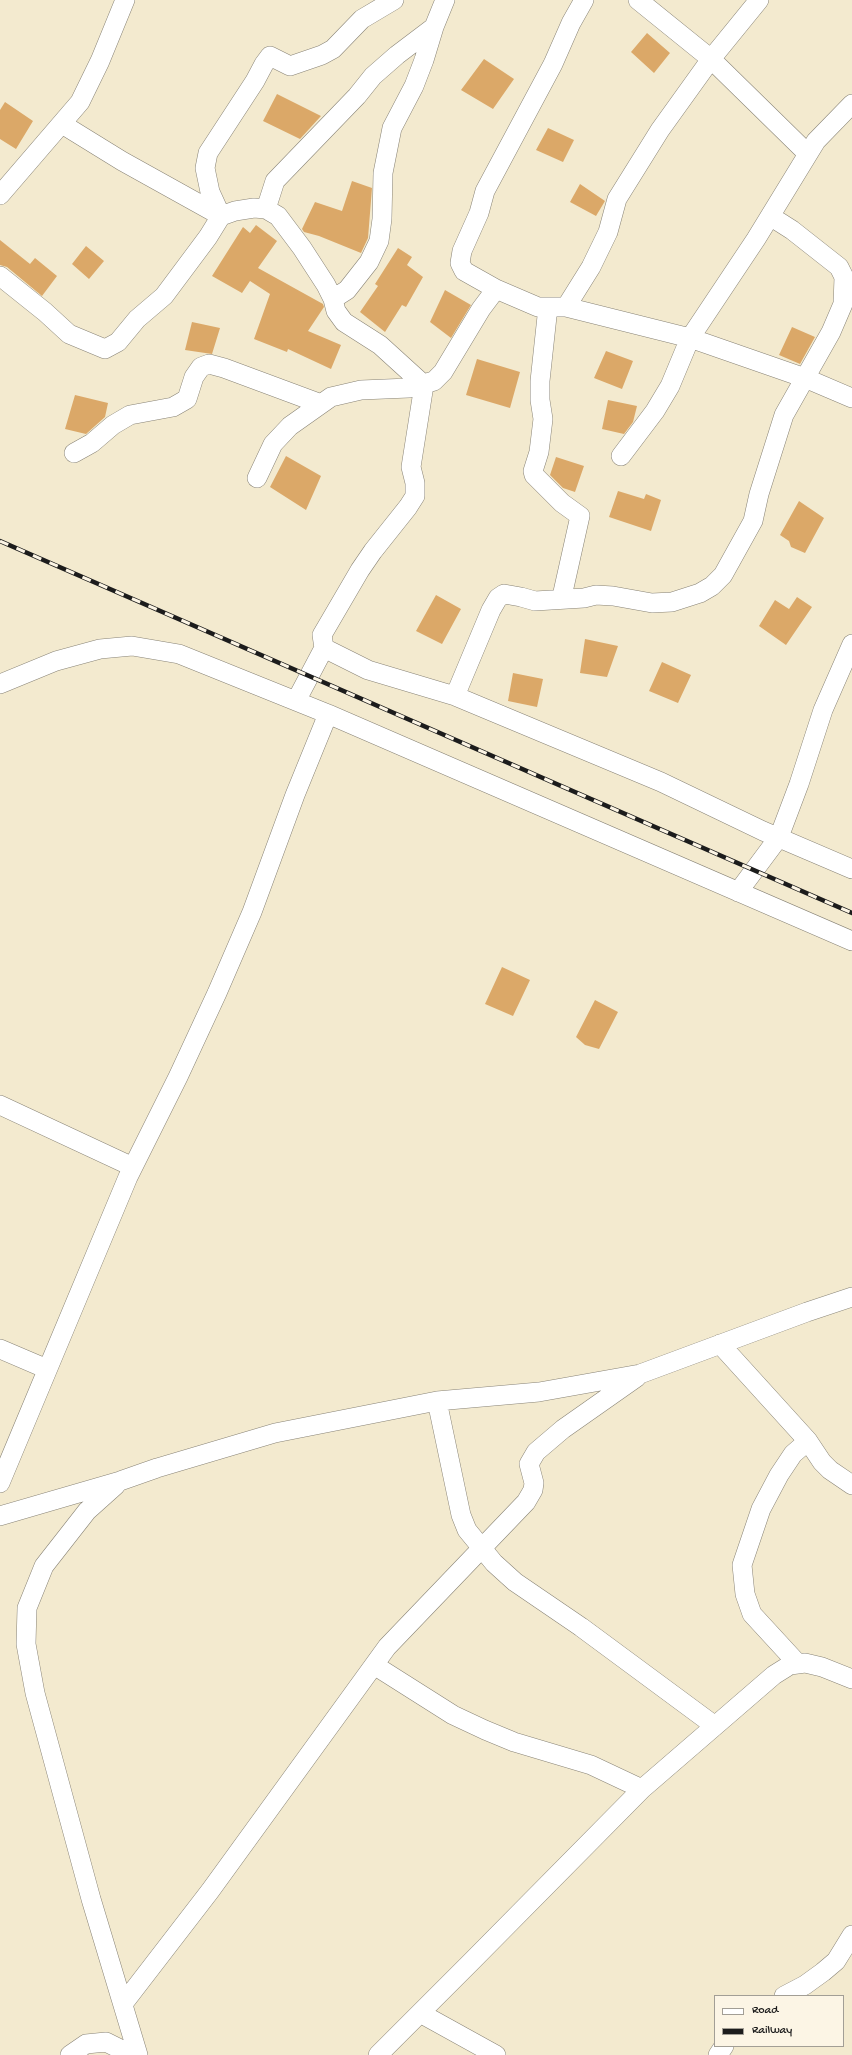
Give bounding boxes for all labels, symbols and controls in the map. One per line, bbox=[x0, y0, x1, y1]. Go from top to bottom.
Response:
legend bbox=[714, 1995, 844, 2047]
text: Road bbox=[752, 2004, 778, 2018]
text: Railway bbox=[752, 2024, 792, 2038]

